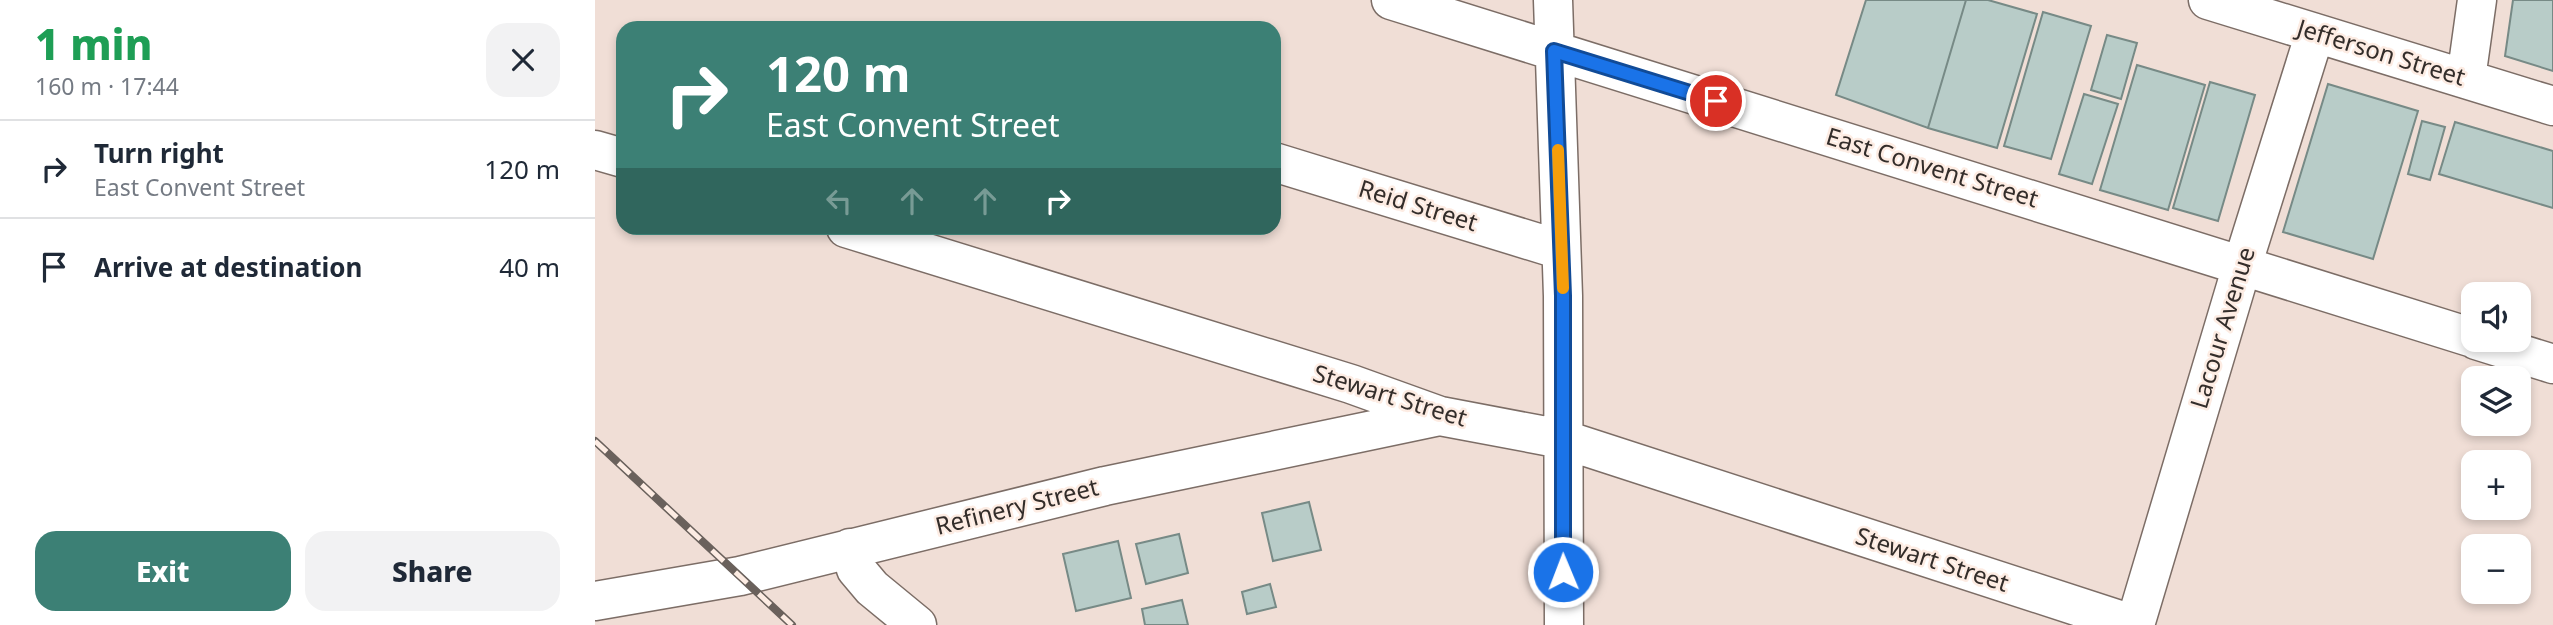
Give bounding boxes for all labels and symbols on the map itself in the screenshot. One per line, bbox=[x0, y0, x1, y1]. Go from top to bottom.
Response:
street label: Jefferson Street bbox=[2291, 10, 2470, 93]
pin bbox=[1686, 71, 1746, 131]
street label: East Convent Street bbox=[1822, 119, 2043, 215]
street label: Reid Street bbox=[1355, 171, 1482, 238]
street label: Lacour Avenue bbox=[2181, 243, 2262, 412]
street label: Stewart Street bbox=[1310, 356, 1472, 434]
street label: Refinery Street bbox=[932, 469, 1102, 542]
street label: Stewart Street bbox=[1852, 518, 2014, 599]
position arrow bbox=[1526, 535, 1600, 609]

